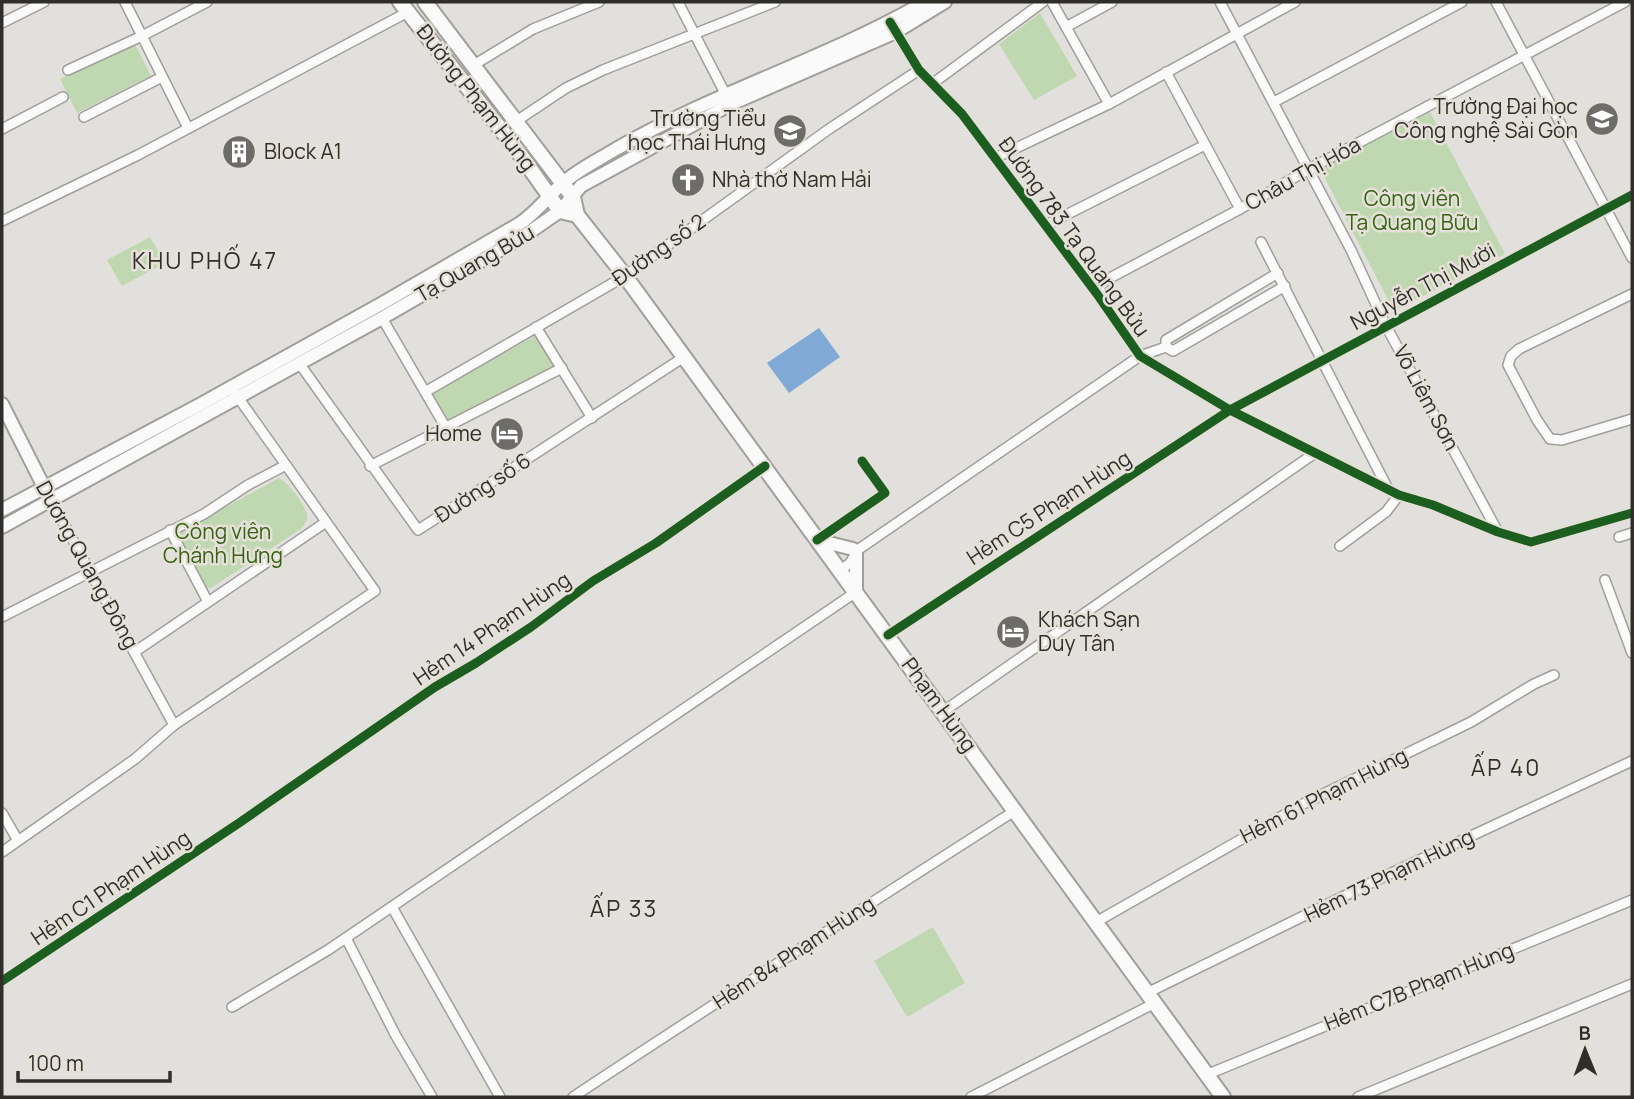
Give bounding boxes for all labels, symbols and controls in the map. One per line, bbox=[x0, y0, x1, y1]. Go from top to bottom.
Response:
street label: Đường Phạm Hùng bbox=[411, 18, 543, 177]
place label: Trường Đại học Công nghệ Sài Gòn bbox=[1394, 92, 1578, 144]
school or university icon: Trường Đại học Công nghệ Sài Gòn bbox=[1583, 100, 1621, 138]
place label: Trường Tiểu học Thái Hưng bbox=[628, 104, 766, 156]
school or university icon: Trường Tiểu học Thái Hưng bbox=[771, 112, 809, 150]
street label: Châu Thị Hóa bbox=[1240, 130, 1365, 216]
street label: Đường 783 Tạ Quang Bửu bbox=[993, 131, 1157, 342]
building icon: Block A1 bbox=[220, 133, 258, 171]
place label: Block A1 bbox=[264, 137, 342, 165]
church icon: Nhà thờ Nam Hải bbox=[669, 161, 707, 199]
place label: Nhà thờ Nam Hải bbox=[712, 165, 872, 193]
park label: Công viên Tạ Quang Bữu bbox=[1345, 184, 1479, 236]
street label: Đường số 2 bbox=[606, 207, 711, 292]
street label: Tạ Quang Bửu bbox=[410, 218, 539, 309]
street label: Nguyễn Thị Mười bbox=[1345, 236, 1500, 336]
district label: KHU PHỐ 47 bbox=[132, 244, 278, 276]
street label: Võ Liêm Sơn bbox=[1387, 340, 1466, 455]
hotel icon: Home bbox=[488, 415, 526, 453]
place label: Home bbox=[425, 419, 482, 447]
street label: Hẻm C5 Phạm Hùng bbox=[961, 444, 1136, 571]
street label: Đường số 6 bbox=[429, 446, 536, 529]
street label: Dương Quang Đông bbox=[30, 476, 146, 653]
park label: Công viên Chánh Hưng bbox=[163, 517, 283, 569]
street label: Hẻm 14 Phạm Hùng bbox=[407, 565, 576, 691]
place label: Khách Sạn Duy Tân bbox=[1038, 605, 1140, 657]
hotel icon: Khách Sạn Duy Tân bbox=[994, 613, 1032, 651]
street label: Phạm Hùng bbox=[896, 651, 984, 757]
street label: Hẻm 61 Phạm Hùng bbox=[1235, 741, 1412, 849]
district label: ẤP 40 bbox=[1471, 751, 1541, 783]
street label: Hẻm 73 Phạm Hùng bbox=[1299, 822, 1478, 928]
street label: Hẻm C1 Phạm Hùng bbox=[25, 823, 196, 951]
street label: Hẻm 84 Phạm Hùng bbox=[707, 889, 880, 1015]
district label: ẤP 33 bbox=[590, 892, 658, 924]
street label: Hẻm C7B Phạm Hùng bbox=[1320, 935, 1517, 1037]
north arrow bbox=[1550, 1015, 1620, 1085]
text: B bbox=[1578, 1020, 1591, 1046]
scale bar bbox=[18, 1040, 170, 1084]
text: 100 m bbox=[28, 1049, 84, 1077]

